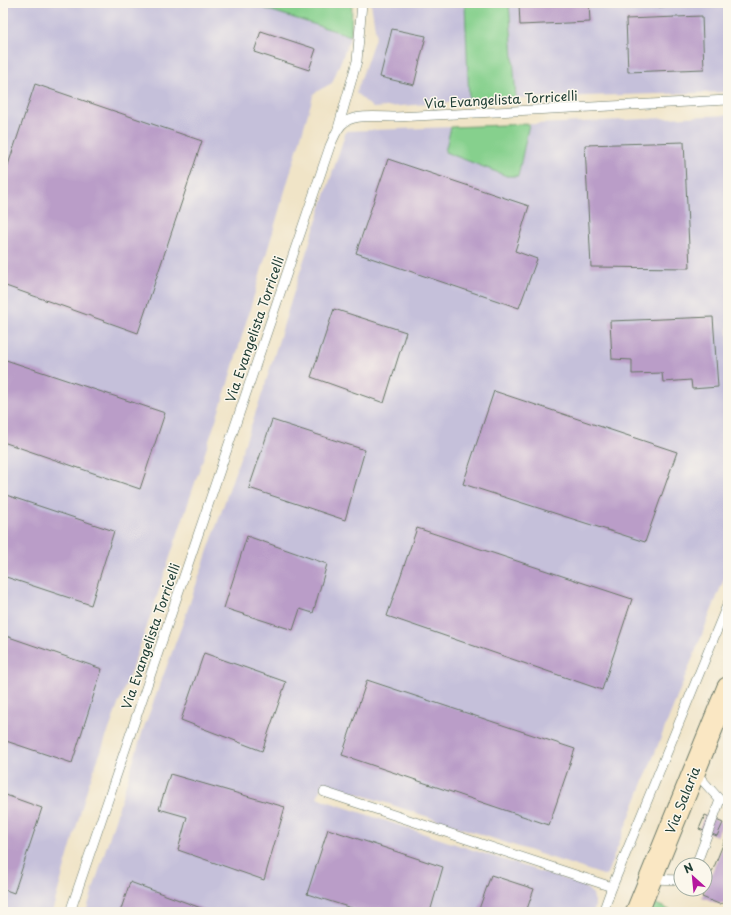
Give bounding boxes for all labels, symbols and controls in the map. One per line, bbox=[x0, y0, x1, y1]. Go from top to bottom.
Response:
street label: Via Evangelista Torricelli bbox=[424, 85, 578, 113]
street label: Via Evangelista Torricelli bbox=[220, 253, 288, 405]
street label: Via Evangelista Torricelli bbox=[116, 560, 184, 712]
street label: Via Salaria bbox=[660, 763, 704, 837]
north arrow bbox=[673, 857, 713, 897]
text: N bbox=[680, 858, 696, 877]

